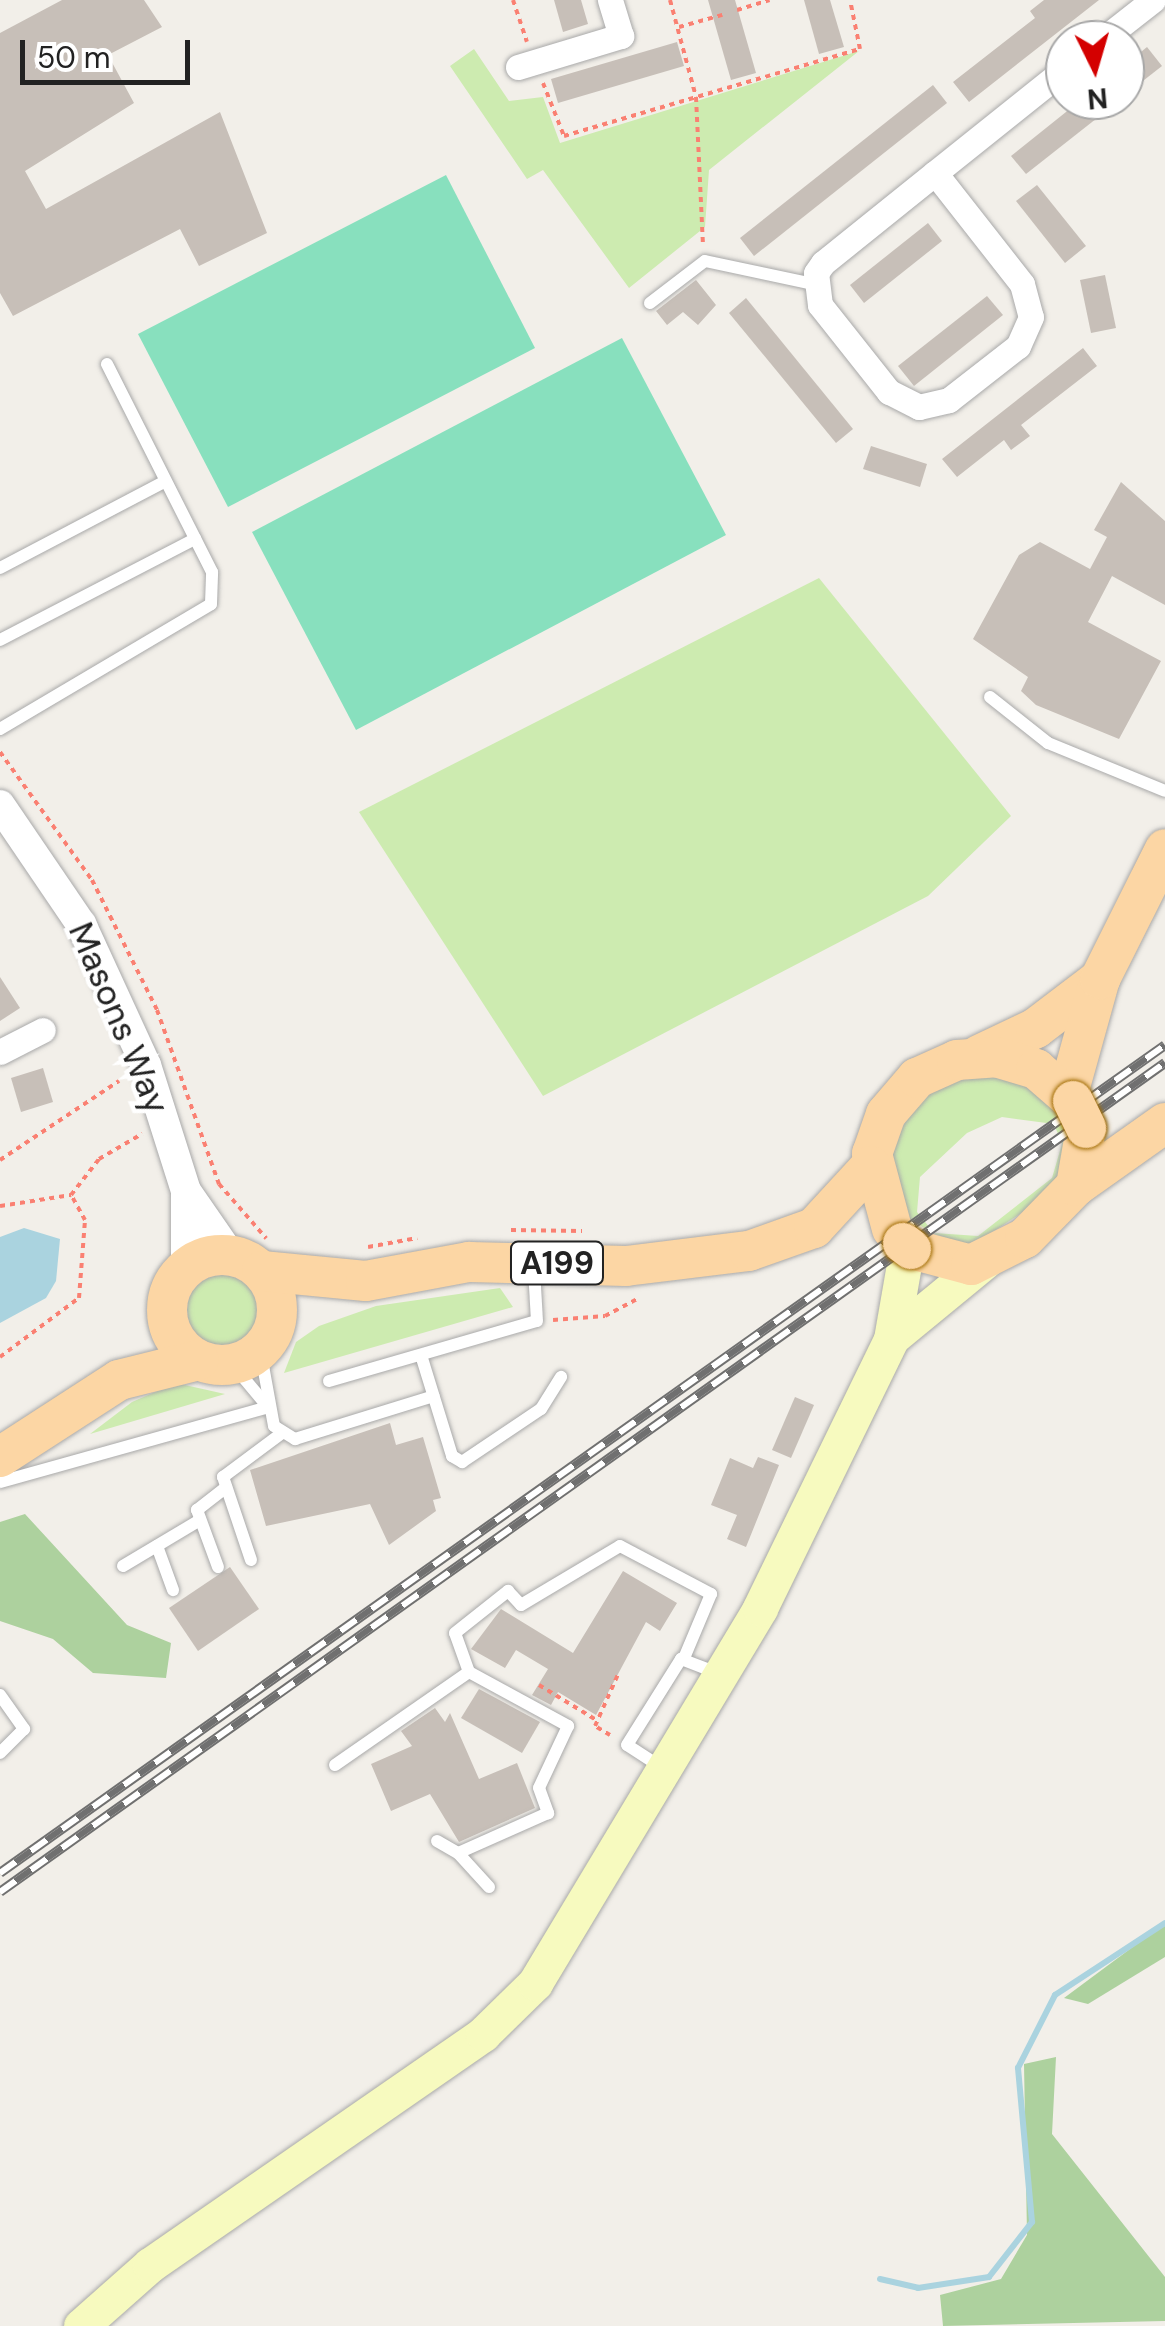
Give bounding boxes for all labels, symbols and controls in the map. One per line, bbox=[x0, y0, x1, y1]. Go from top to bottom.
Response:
scale bar bbox=[25, 20, 195, 82]
north arrow bbox=[1045, 20, 1145, 120]
text: 50 m bbox=[37, 38, 111, 77]
text: N bbox=[1086, 79, 1109, 118]
street label: Masons Way bbox=[60, 916, 178, 1120]
road number: A199 bbox=[510, 1236, 604, 1290]

